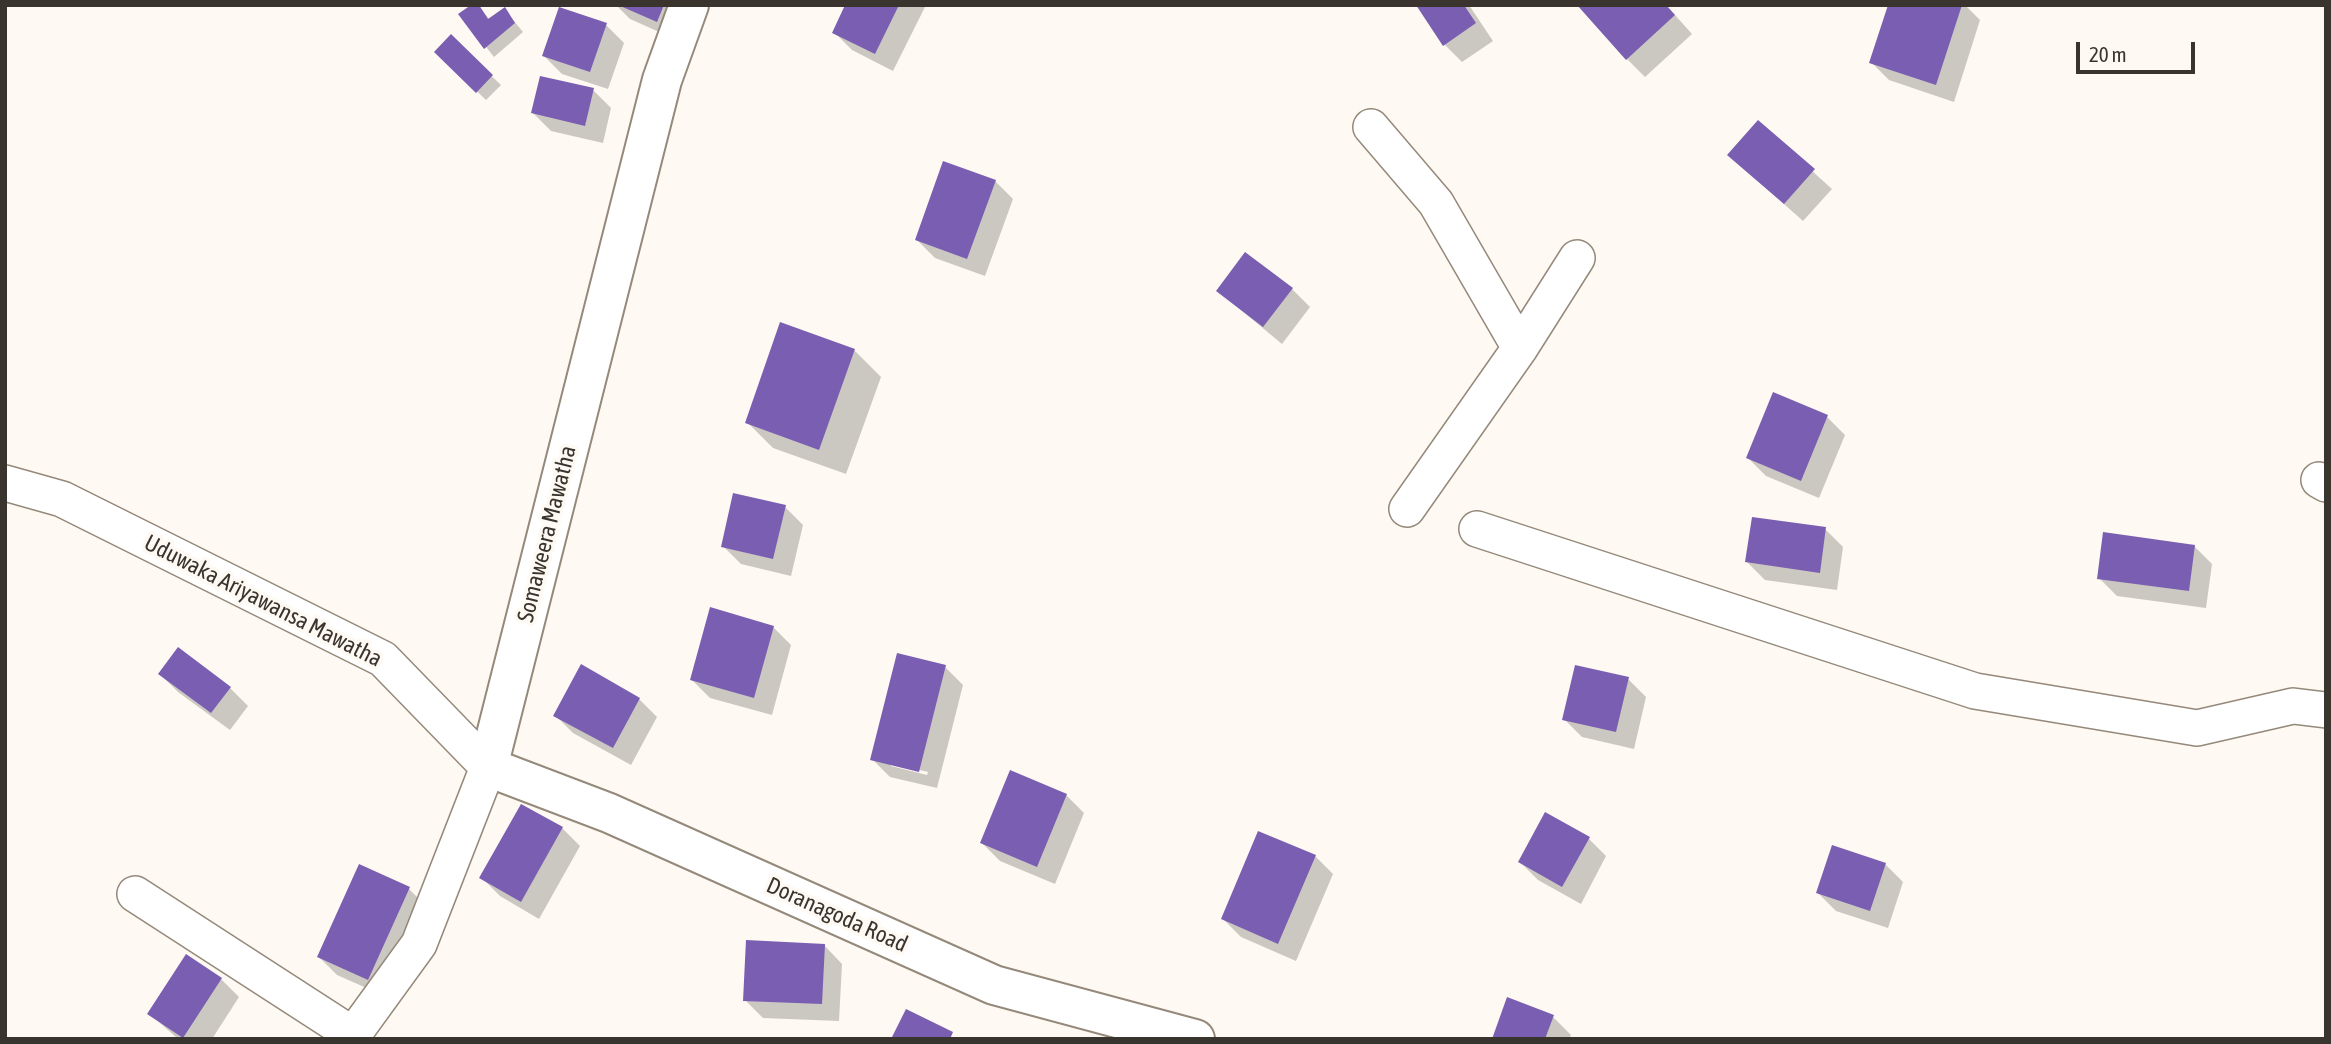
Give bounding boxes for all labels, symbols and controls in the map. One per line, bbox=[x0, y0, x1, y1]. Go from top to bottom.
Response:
scale bar bbox=[2079, 28, 2198, 72]
text: 20 m bbox=[2089, 42, 2127, 66]
street label: Somaweera Mawatha bbox=[512, 443, 582, 625]
street label: Uduwaka Ariyawansa Mawatha bbox=[140, 529, 386, 673]
street label: Doranagoda Road bbox=[762, 872, 912, 958]

